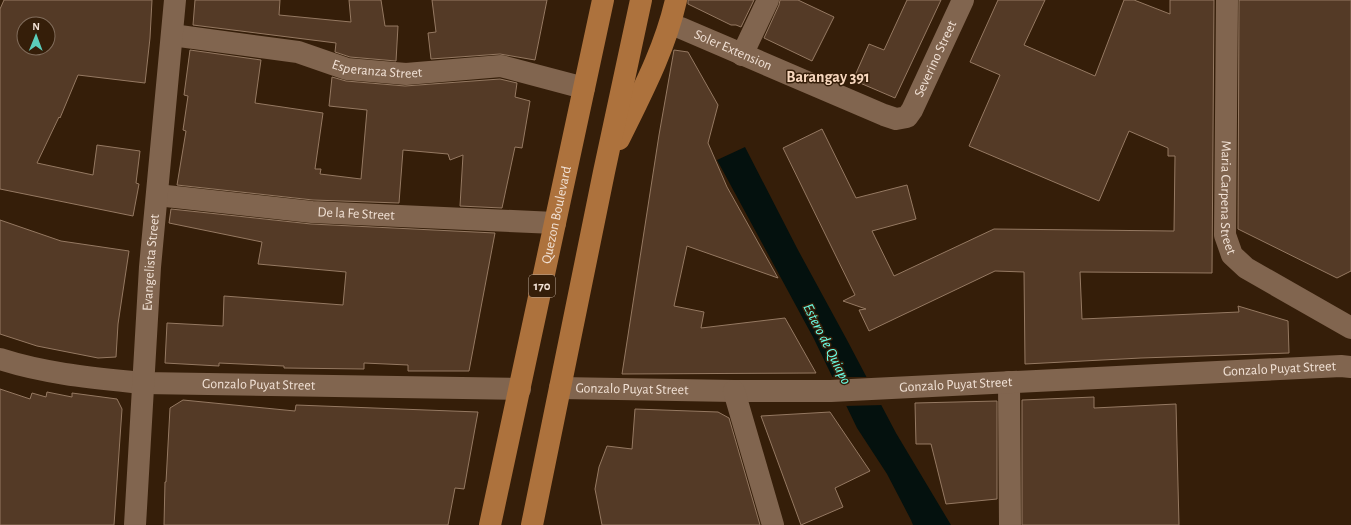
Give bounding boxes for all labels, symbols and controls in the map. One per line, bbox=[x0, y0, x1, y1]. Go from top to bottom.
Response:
north arrow bbox=[16, 16, 56, 56]
street label: Severino Street bbox=[912, 18, 960, 99]
text: N bbox=[32, 21, 40, 32]
street label: Soler Extension bbox=[692, 27, 774, 73]
street label: Esperanza Street bbox=[330, 57, 423, 81]
district label: Barangay 391 bbox=[786, 69, 870, 86]
street label: Maria Carpena Street bbox=[1218, 141, 1239, 257]
street label: Quezon Boulevard bbox=[539, 165, 574, 265]
street label: De la Fe Street bbox=[317, 205, 396, 223]
street label: Evangelista Street bbox=[140, 213, 162, 311]
road number: 170 bbox=[529, 275, 555, 297]
water label: Estero de Quiapo bbox=[800, 301, 854, 387]
street label: Gonzalo Puyat Street bbox=[1223, 359, 1337, 379]
street label: Gonzalo Puyat Street bbox=[899, 375, 1013, 395]
street label: Gonzalo Puyat Street bbox=[202, 377, 316, 393]
street label: Gonzalo Puyat Street bbox=[575, 381, 689, 397]

